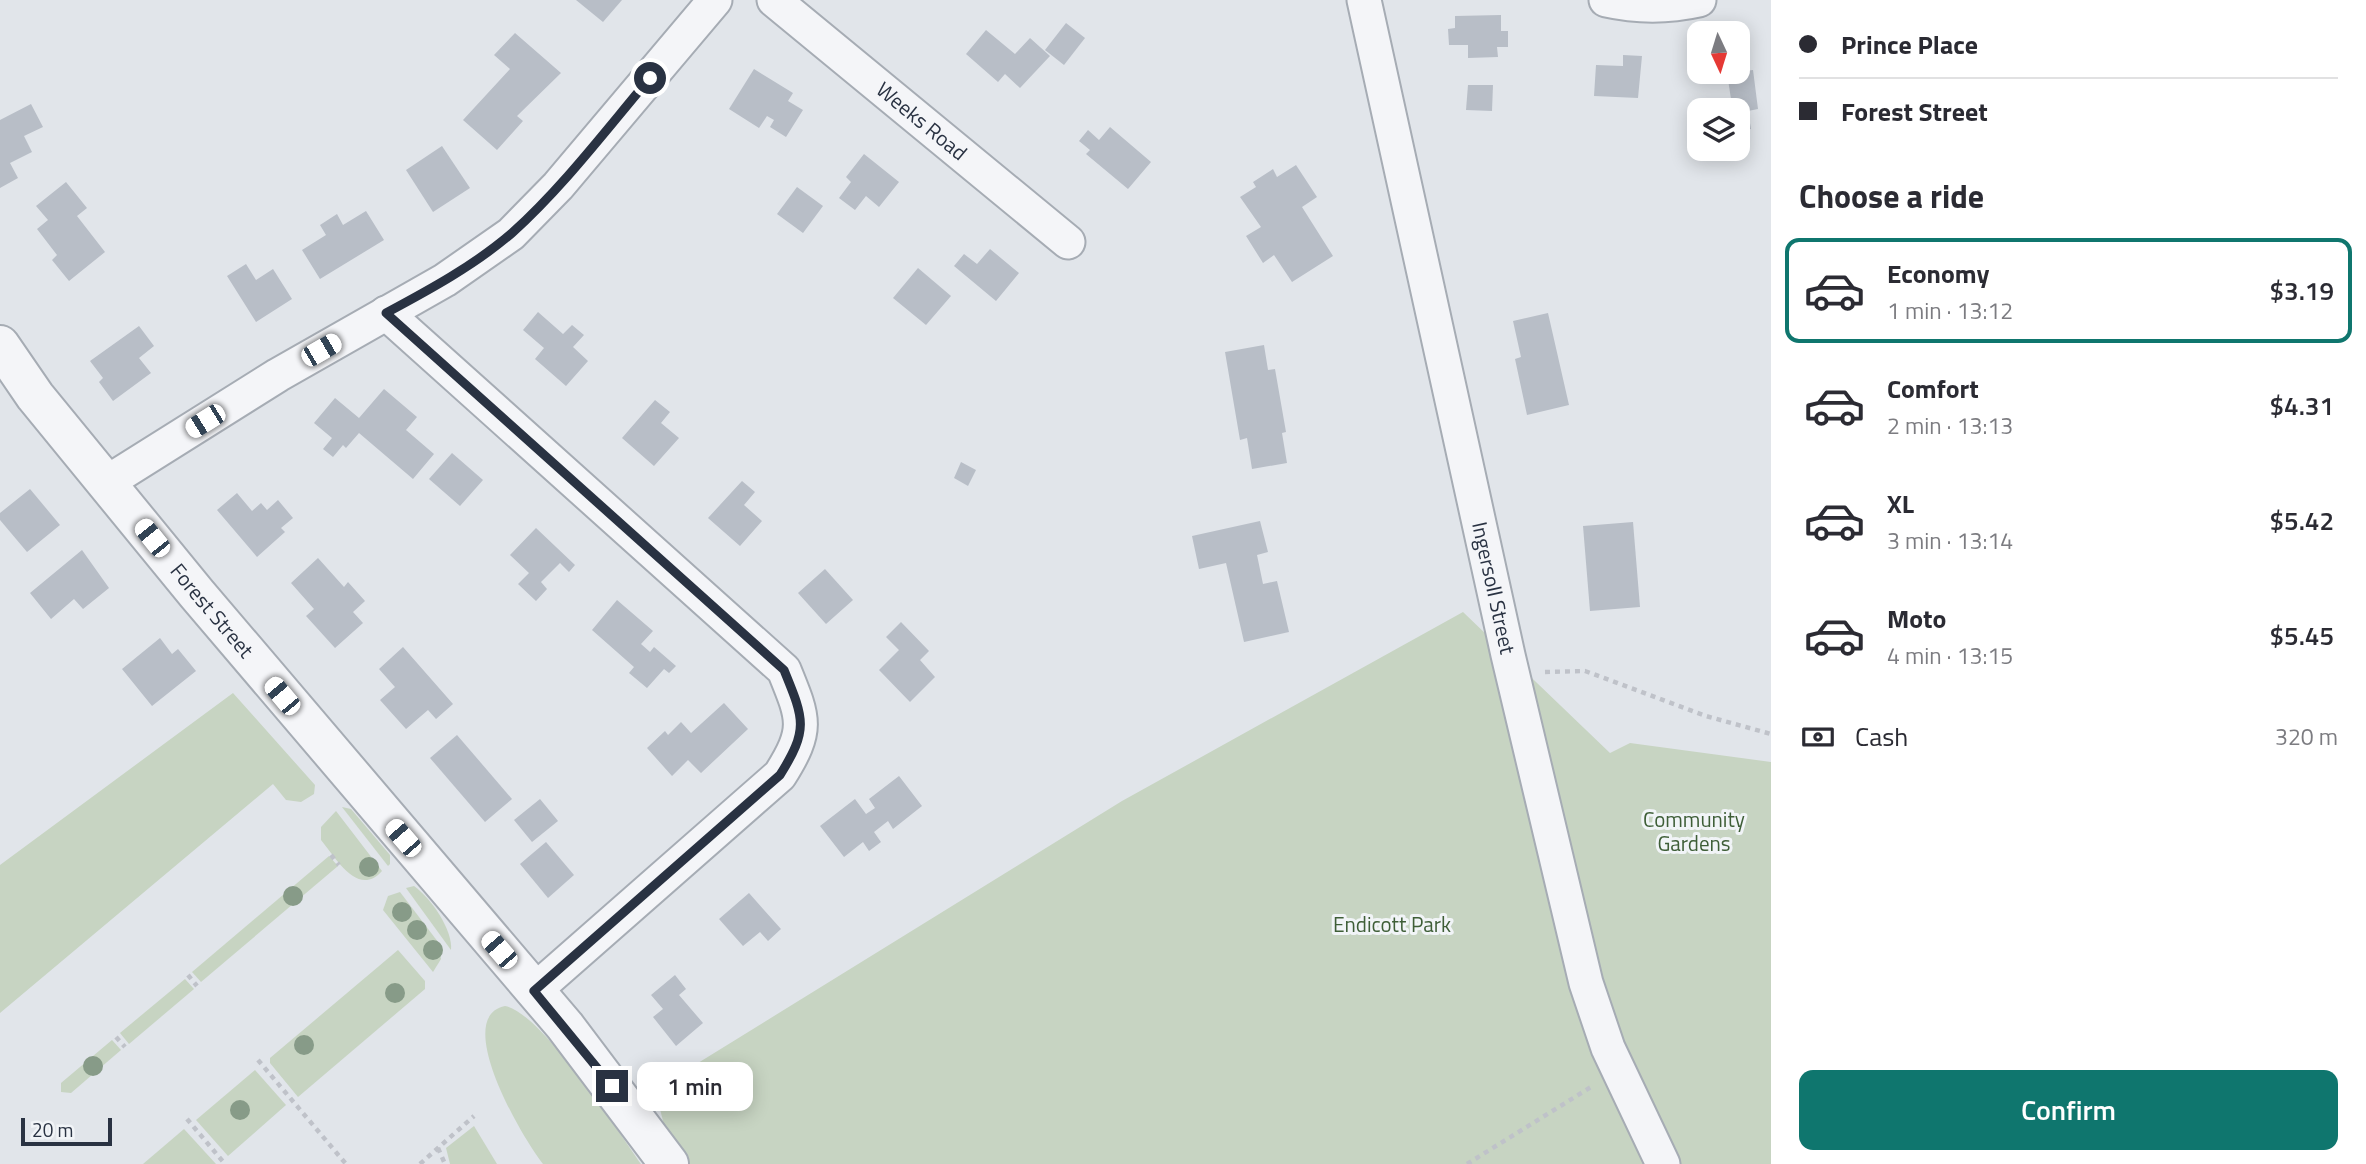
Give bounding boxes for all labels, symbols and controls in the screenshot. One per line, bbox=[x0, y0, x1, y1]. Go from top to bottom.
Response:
north arrow bbox=[1687, 21, 1750, 84]
map controls bbox=[1687, 21, 1750, 161]
text: Prince Place bbox=[1841, 25, 1978, 64]
route start bbox=[634, 62, 666, 94]
street label: Weeks Road bbox=[870, 74, 974, 168]
text: Forest Street bbox=[1841, 92, 1988, 131]
button: layers bbox=[1687, 98, 1750, 161]
text: Choose a ride bbox=[1799, 172, 1984, 220]
text: Economy bbox=[1887, 254, 1989, 293]
icon: car bbox=[1803, 259, 1866, 322]
text: $3.19 bbox=[2270, 271, 2334, 310]
text: 1 min · 13:12 bbox=[1887, 293, 2013, 328]
car bbox=[298, 330, 345, 370]
text: Comfort bbox=[1887, 369, 1979, 408]
icon: car bbox=[1803, 374, 1866, 437]
text: $4.31 bbox=[2270, 386, 2334, 425]
car bbox=[182, 401, 229, 441]
text: 2 min · 13:13 bbox=[1887, 408, 2013, 443]
text: XL bbox=[1887, 484, 1914, 523]
icon: car bbox=[1803, 489, 1866, 552]
text: $5.42 bbox=[2270, 501, 2334, 540]
car bbox=[131, 515, 174, 561]
street label: Ingersoll Street bbox=[1464, 519, 1524, 657]
text: 3 min · 13:14 bbox=[1887, 523, 2013, 558]
street label: Forest Street bbox=[163, 556, 262, 665]
text: Moto bbox=[1887, 599, 1946, 638]
icon: car bbox=[1803, 604, 1866, 667]
text: $5.45 bbox=[2270, 616, 2334, 655]
text: 4 min · 13:15 bbox=[1887, 638, 2013, 673]
car bbox=[261, 673, 304, 719]
text: Cash bbox=[1855, 717, 1908, 756]
icon: cash bbox=[1799, 718, 1837, 756]
text: 320 m bbox=[2275, 719, 2338, 754]
park label: Community Gardens bbox=[1643, 803, 1745, 859]
car bbox=[382, 815, 425, 861]
park label: Endicott Park bbox=[1333, 908, 1451, 940]
car bbox=[478, 927, 521, 973]
callout: 1 min bbox=[636, 1062, 752, 1110]
text: 1 min bbox=[667, 1069, 723, 1104]
route end bbox=[596, 1070, 628, 1102]
button: Confirm bbox=[1799, 1070, 2338, 1150]
scale bar bbox=[21, 1115, 112, 1147]
text: 20 m bbox=[32, 1115, 73, 1144]

